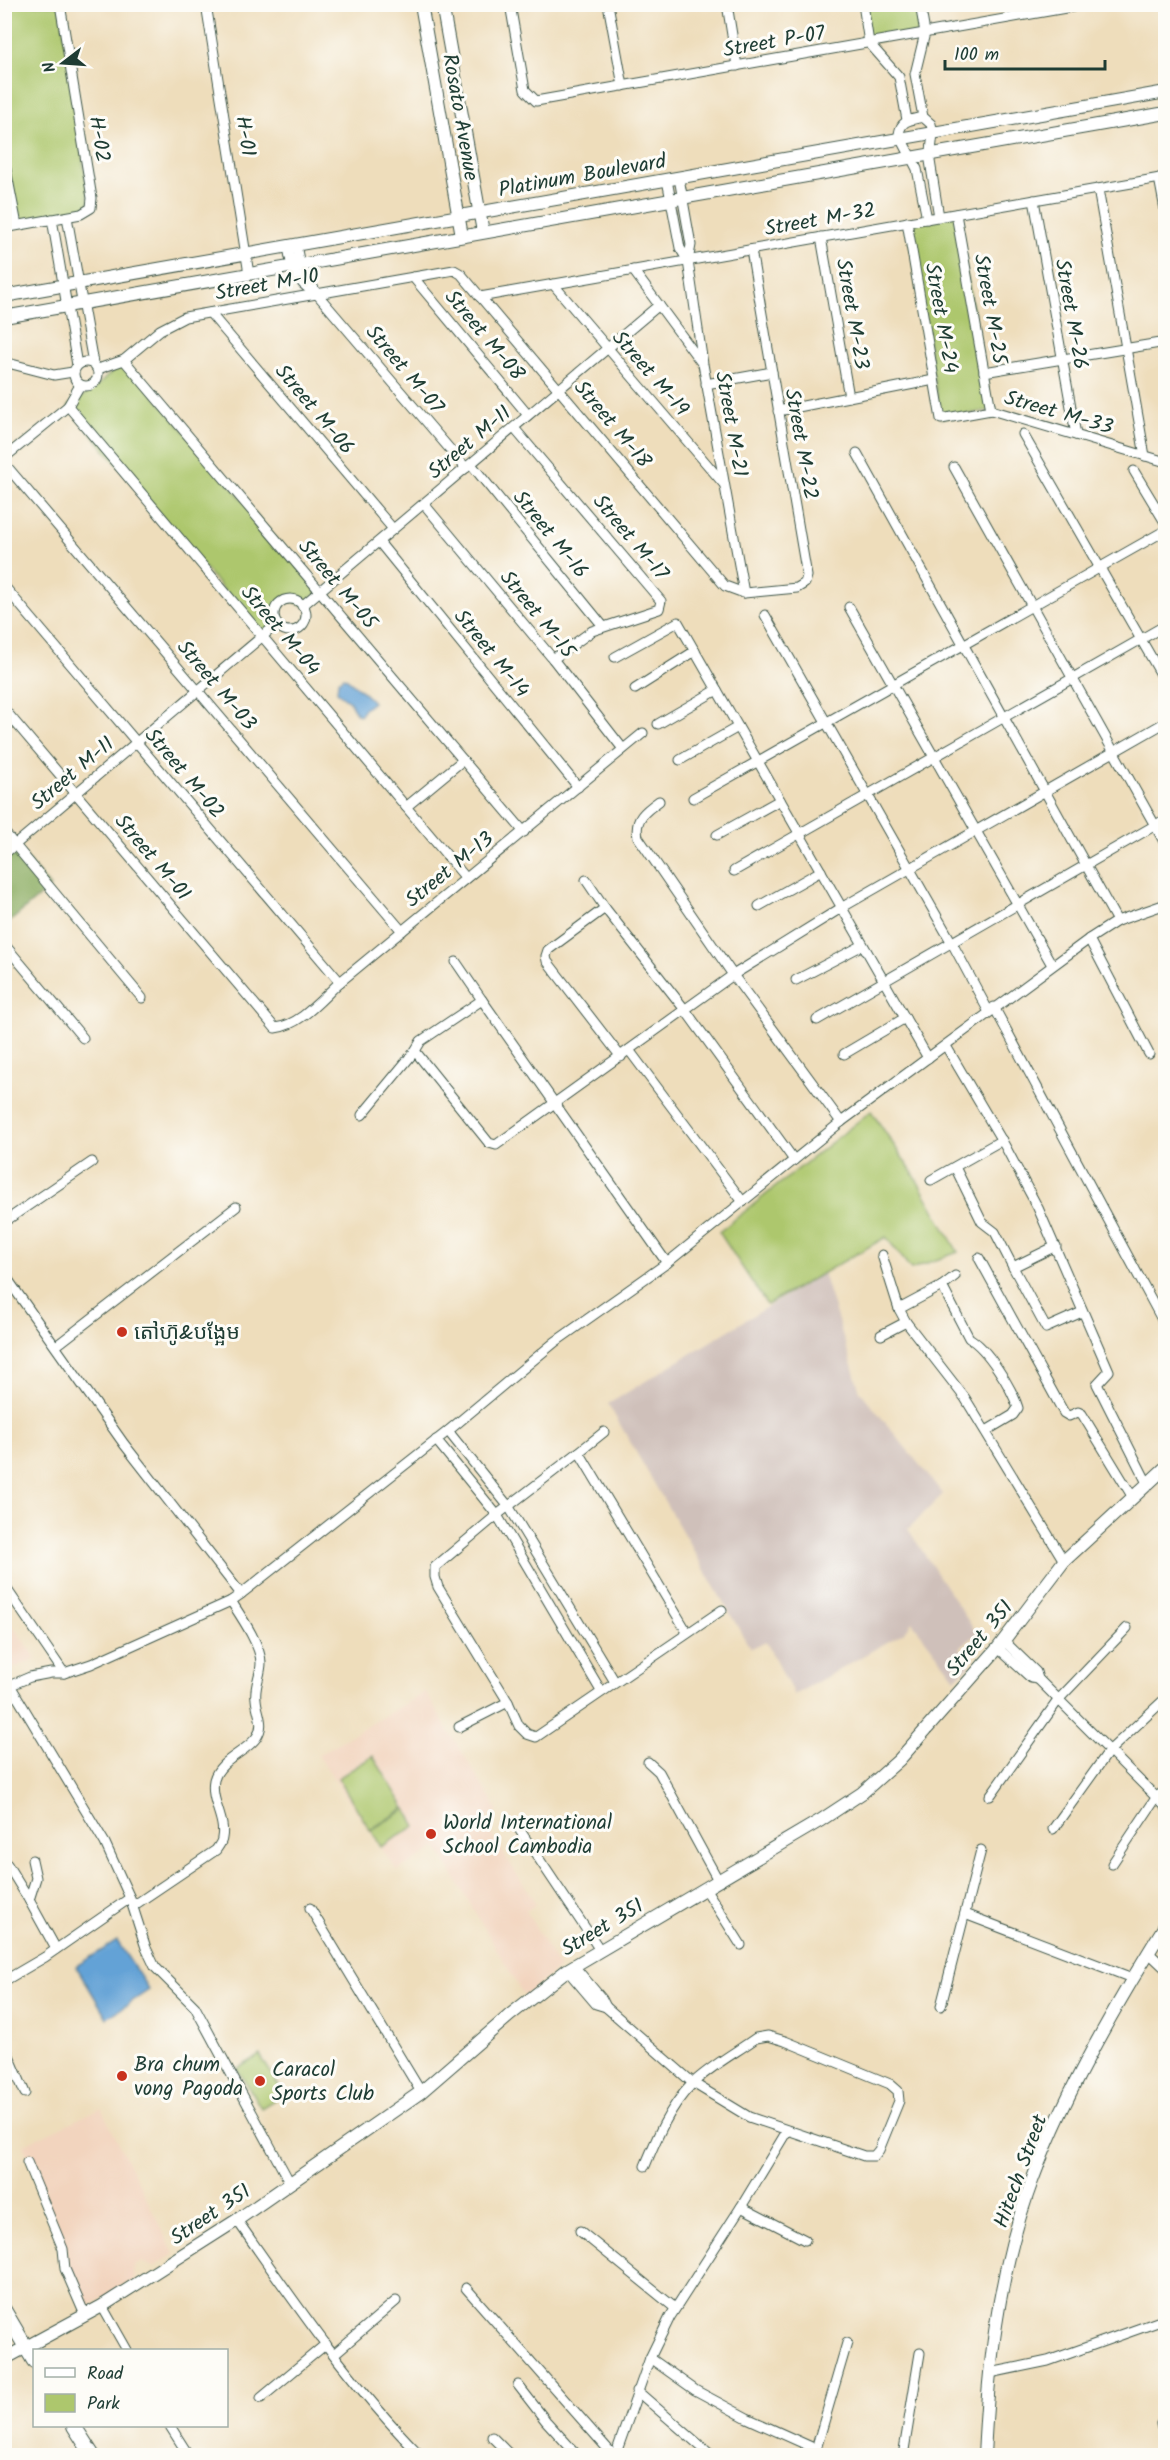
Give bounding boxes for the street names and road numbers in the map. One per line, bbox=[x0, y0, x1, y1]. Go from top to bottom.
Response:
street label: Street P-07 bbox=[721, 17, 829, 68]
street label: Rosato Avenue bbox=[432, 51, 487, 184]
street label: H-01 bbox=[225, 113, 264, 159]
street label: H-02 bbox=[79, 114, 118, 165]
street label: Platinum Boulevard bbox=[496, 145, 669, 207]
street label: Street M-32 bbox=[762, 194, 878, 246]
street label: Street M-25 bbox=[964, 252, 1016, 369]
street label: Street M-23 bbox=[826, 256, 878, 372]
street label: Street M-26 bbox=[1045, 256, 1096, 372]
street label: Street M-10 bbox=[213, 260, 322, 311]
street label: Street M-24 bbox=[915, 260, 966, 376]
street label: Street M-08 bbox=[436, 283, 532, 389]
street label: Street M-07 bbox=[356, 318, 452, 423]
street label: Street M-19 bbox=[603, 324, 697, 424]
street label: Street M-06 bbox=[266, 357, 362, 463]
street label: Street M-21 bbox=[705, 369, 756, 480]
street label: Street M-18 bbox=[565, 373, 659, 477]
street label: Street M-33 bbox=[1000, 382, 1117, 445]
street label: Street M-22 bbox=[775, 386, 827, 502]
street label: Street M-11 bbox=[421, 398, 519, 488]
street label: Street M-16 bbox=[504, 483, 596, 587]
street label: Street M-17 bbox=[584, 487, 677, 589]
street label: Street M-05 bbox=[289, 532, 386, 639]
street label: Street M-15 bbox=[491, 563, 584, 668]
street label: Street M-04 bbox=[232, 578, 328, 684]
street label: Street M-14 bbox=[445, 602, 537, 706]
street label: Street M-03 bbox=[168, 633, 264, 739]
street label: Street M-02 bbox=[136, 721, 232, 827]
street label: Street M-11 bbox=[24, 729, 122, 819]
street label: Street M-01 bbox=[105, 807, 198, 909]
street label: Street M-13 bbox=[398, 824, 502, 916]
street label: Street 351 bbox=[938, 1593, 1022, 1685]
street label: Street 351 bbox=[555, 1891, 651, 1966]
street label: Hitech Street bbox=[986, 2109, 1058, 2233]
street label: Street 351 bbox=[164, 2176, 258, 2255]

